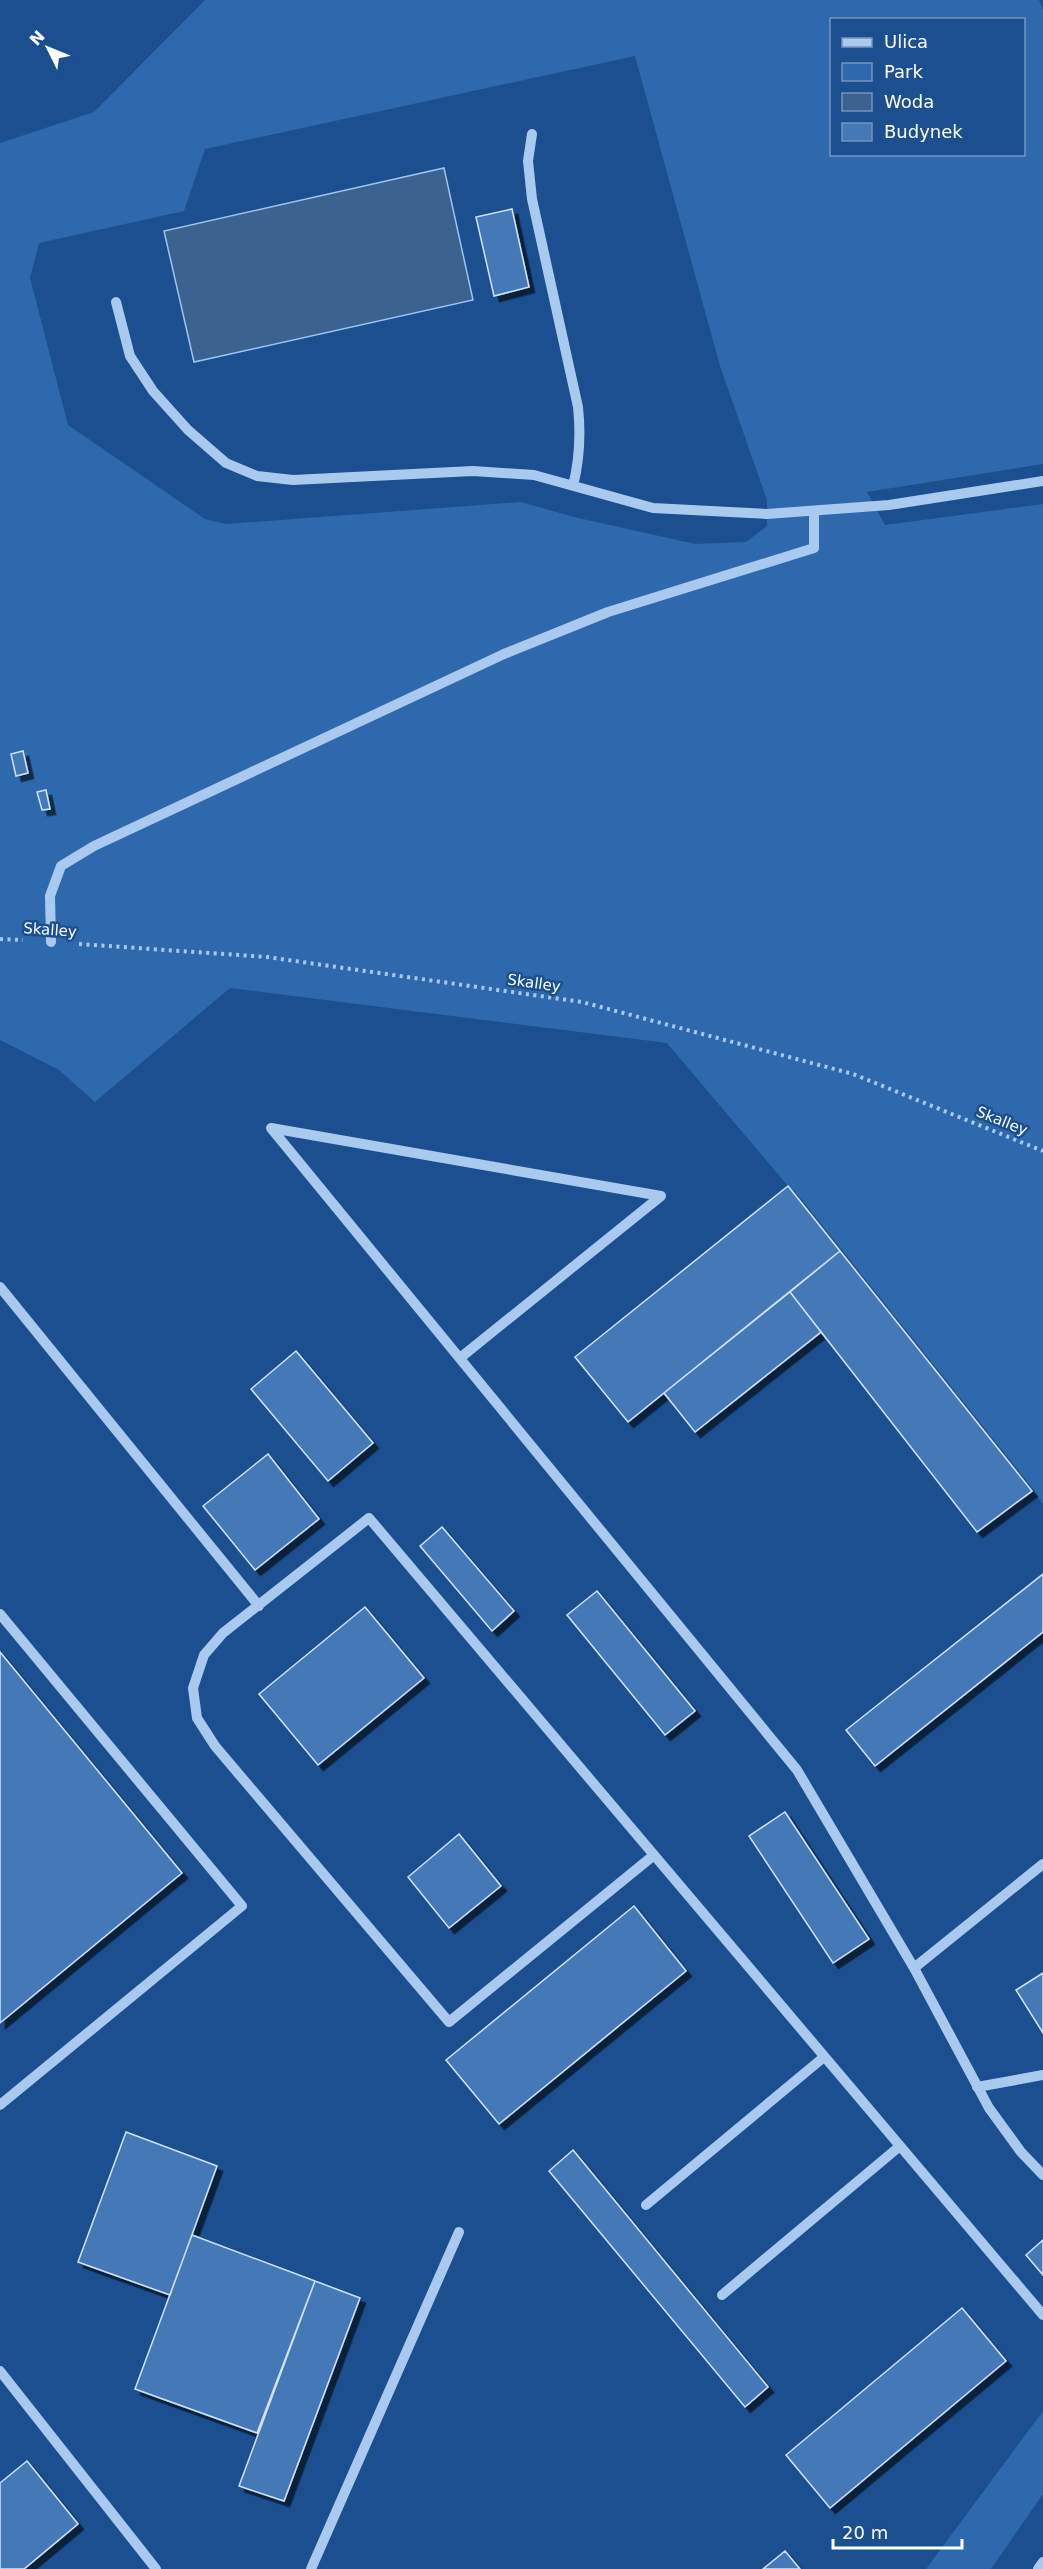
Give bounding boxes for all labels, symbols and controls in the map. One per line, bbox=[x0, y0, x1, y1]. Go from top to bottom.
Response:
north arrow bbox=[18, 18, 78, 78]
legend bbox=[830, 18, 1025, 156]
text: N bbox=[26, 27, 49, 49]
text: Ulica bbox=[884, 31, 928, 52]
text: Park bbox=[884, 61, 923, 82]
text: Woda bbox=[884, 91, 934, 112]
text: Budynek bbox=[884, 121, 963, 142]
street label: Skalley bbox=[23, 919, 77, 941]
street label: Skalley bbox=[506, 970, 562, 996]
street label: Skalley bbox=[974, 1103, 1030, 1139]
scale bar bbox=[833, 2512, 962, 2550]
text: 20 m bbox=[842, 2522, 888, 2543]

